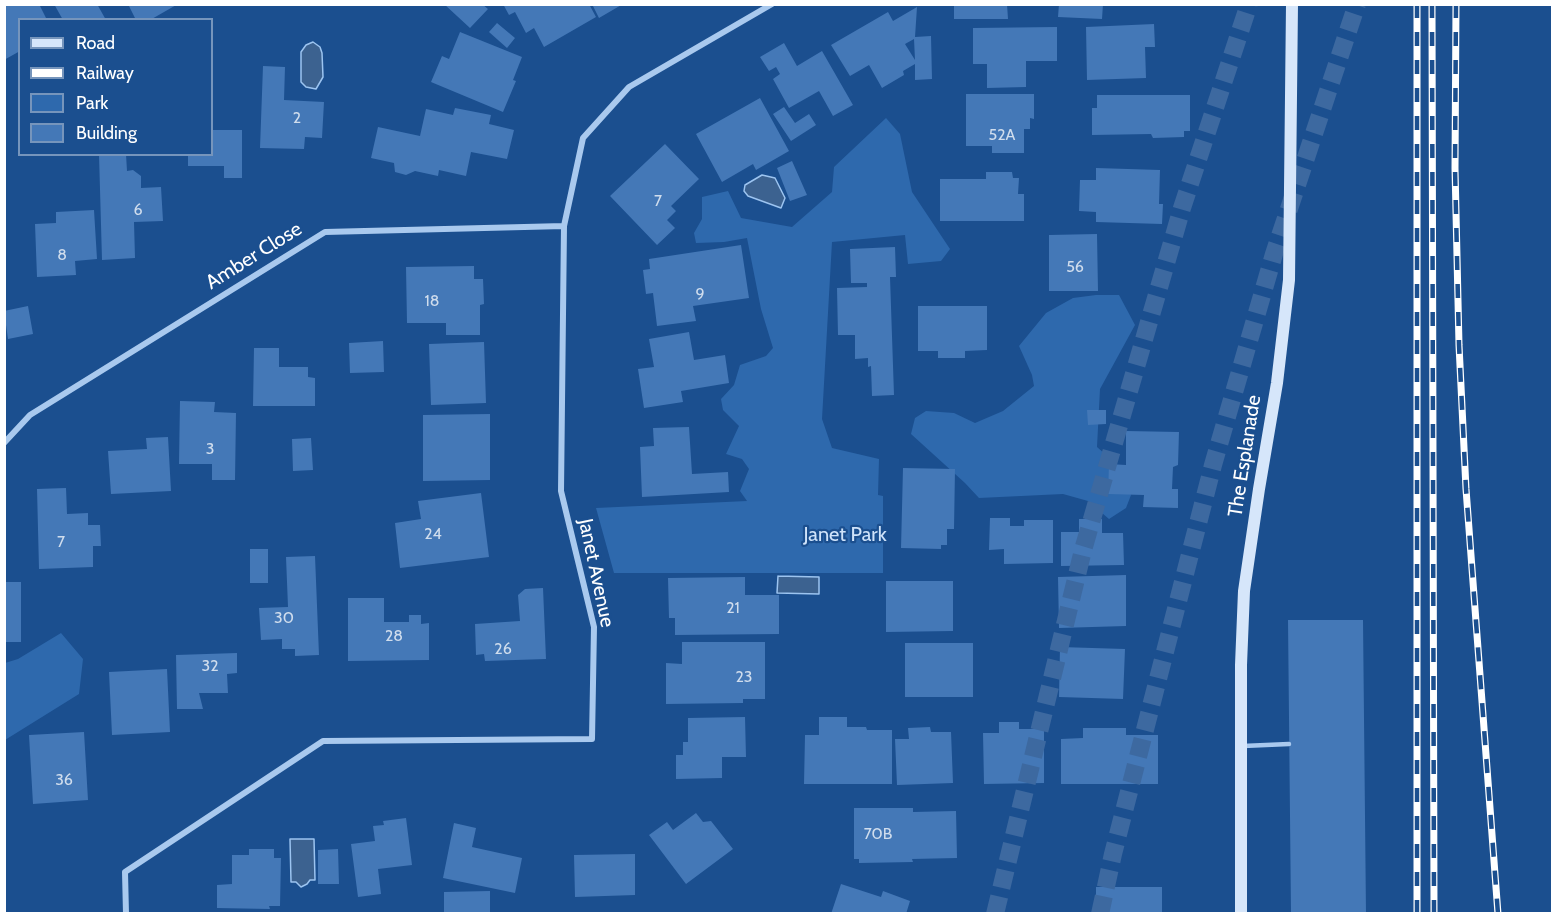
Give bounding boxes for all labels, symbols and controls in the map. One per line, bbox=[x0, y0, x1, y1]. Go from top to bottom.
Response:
legend bbox=[18, 18, 213, 156]
text: Road bbox=[76, 32, 115, 54]
text: Railway bbox=[76, 62, 134, 84]
text: Park bbox=[76, 92, 108, 114]
house number: 2 bbox=[293, 108, 301, 128]
text: Building bbox=[76, 122, 137, 144]
house number: 52A bbox=[989, 125, 1015, 145]
house number: 7 bbox=[654, 191, 662, 211]
house number: 6 bbox=[133, 200, 143, 220]
street label: Amber Close bbox=[202, 217, 306, 295]
house number: 8 bbox=[57, 245, 67, 265]
house number: 56 bbox=[1066, 257, 1084, 277]
house number: 9 bbox=[695, 284, 705, 304]
house number: 18 bbox=[425, 291, 439, 311]
street label: The Esplanade bbox=[1224, 393, 1266, 519]
house number: 3 bbox=[206, 439, 214, 459]
street label: Janet Avenue bbox=[573, 516, 619, 630]
park label: Janet Park bbox=[803, 523, 887, 547]
house number: 24 bbox=[424, 524, 442, 544]
house number: 7 bbox=[57, 532, 65, 552]
house number: 21 bbox=[726, 598, 740, 618]
house number: 30 bbox=[274, 608, 294, 628]
house number: 28 bbox=[385, 626, 403, 646]
house number: 26 bbox=[494, 639, 512, 659]
house number: 32 bbox=[201, 656, 219, 676]
house number: 23 bbox=[735, 667, 753, 687]
house number: 36 bbox=[55, 770, 73, 790]
house number: 70B bbox=[864, 824, 892, 844]

